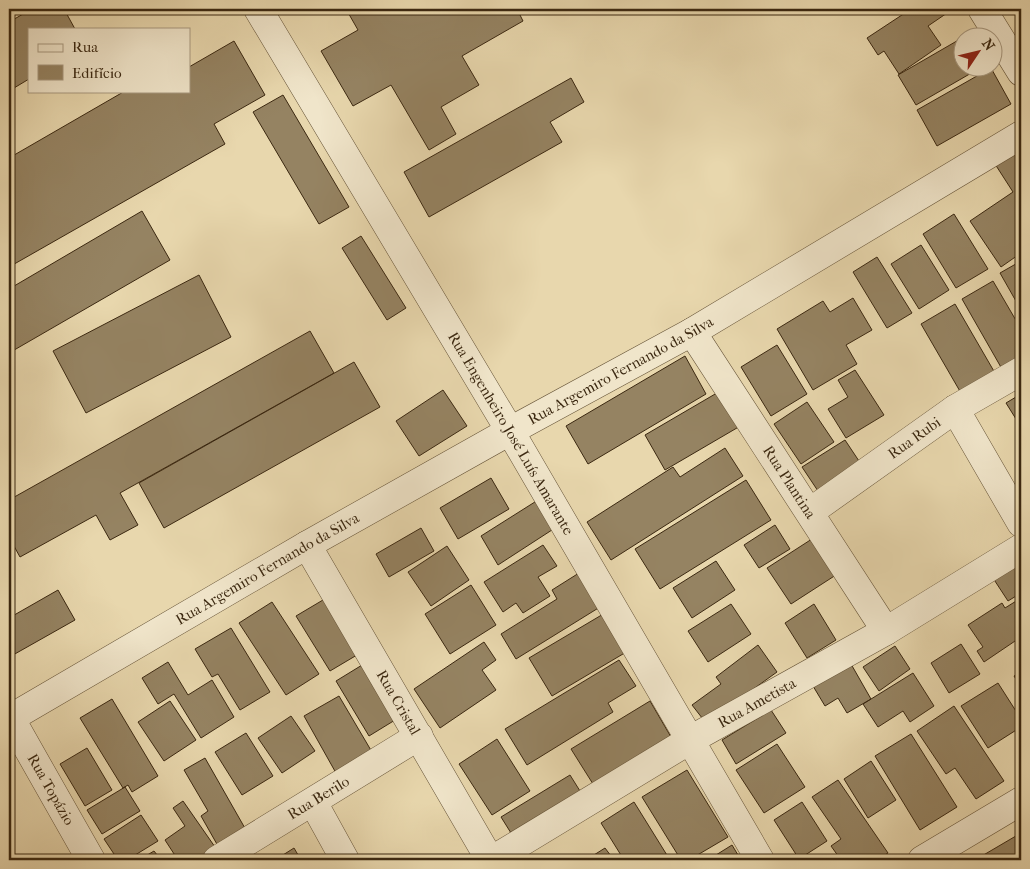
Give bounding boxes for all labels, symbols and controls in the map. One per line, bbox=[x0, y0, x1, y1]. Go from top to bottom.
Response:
legend bbox=[28, 28, 190, 92]
north arrow bbox=[952, 28, 1002, 78]
text: N bbox=[978, 36, 998, 54]
text: Rua bbox=[72, 38, 99, 56]
text: Edifício bbox=[72, 64, 122, 82]
street label: Rua Argemiro Fernando da Silva bbox=[525, 312, 718, 429]
street label: Rua Engenheiro José Luís Amarante bbox=[444, 329, 578, 539]
street label: Rua Rubi bbox=[884, 413, 945, 463]
street label: Rua Plantina bbox=[759, 442, 820, 523]
street label: Rua Argemiro Fernando da Silva bbox=[173, 508, 363, 629]
street label: Rua Cristal bbox=[373, 667, 424, 738]
street label: Rua Ametista bbox=[715, 673, 800, 732]
street label: Rua Topázio bbox=[24, 751, 79, 829]
street label: Rua Berilo bbox=[284, 772, 353, 823]

